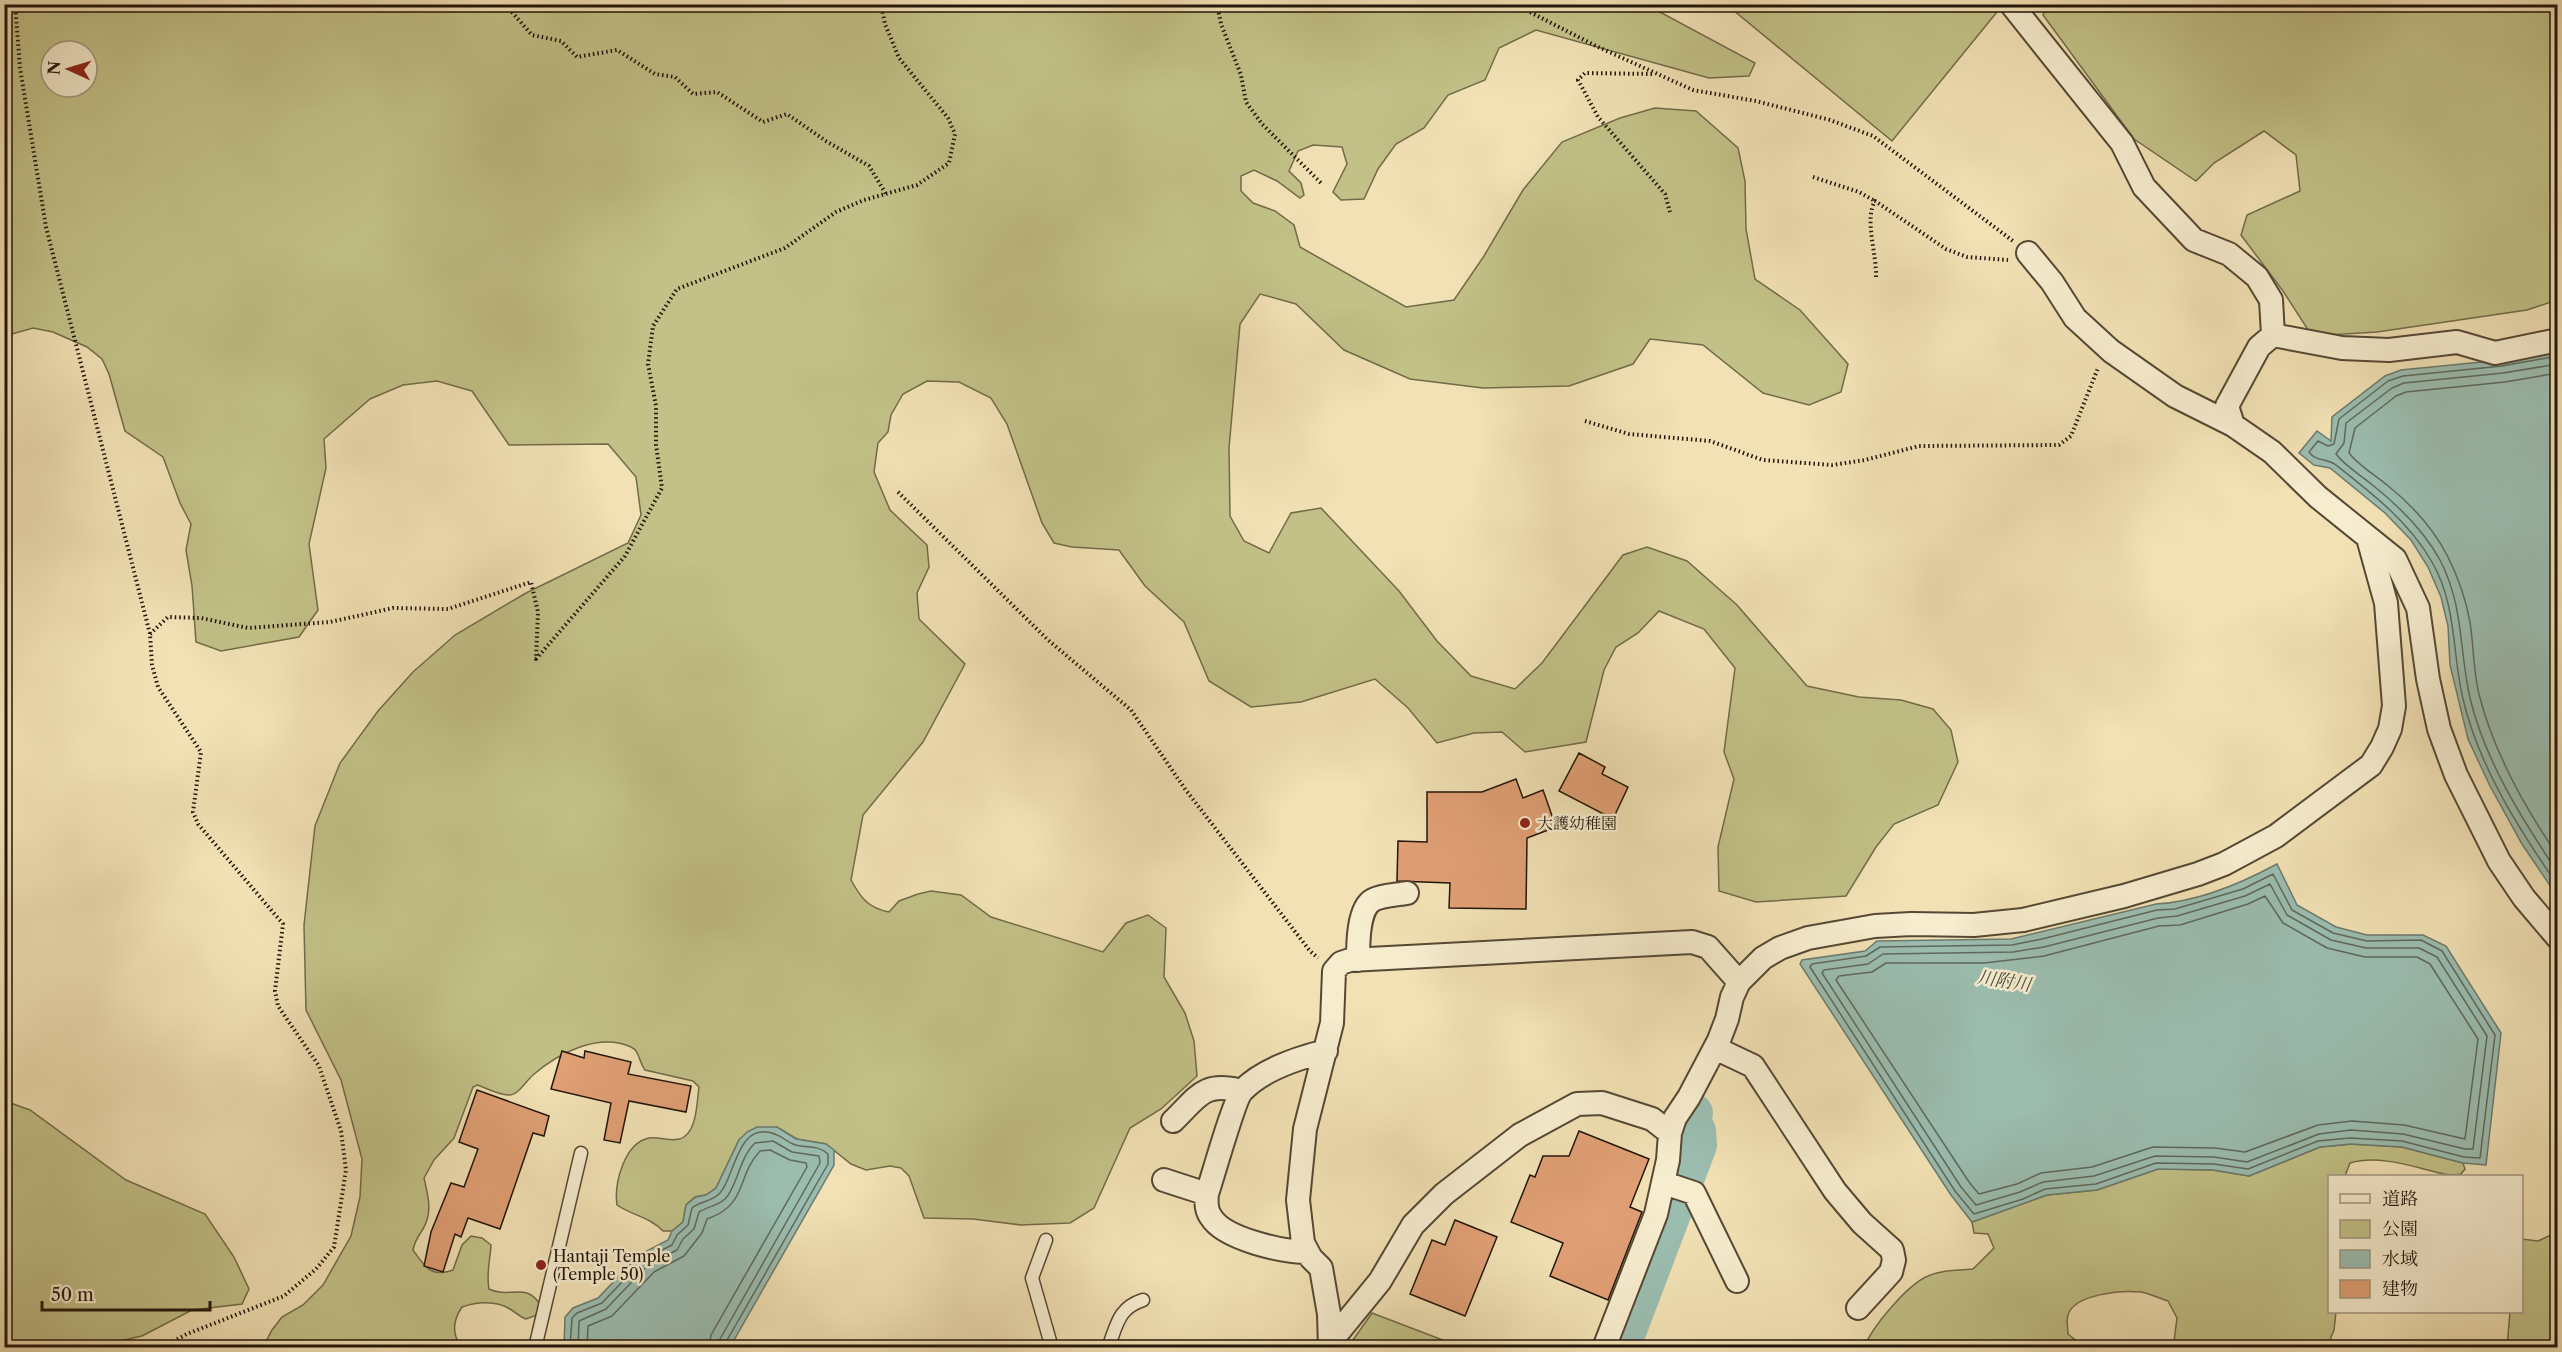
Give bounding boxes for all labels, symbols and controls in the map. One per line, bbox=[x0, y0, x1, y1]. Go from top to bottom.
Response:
north arrow bbox=[39, 39, 99, 99]
text: N bbox=[44, 60, 65, 76]
place label: 大護幼稚園 bbox=[1537, 813, 1617, 833]
marker: 大護幼稚園 bbox=[1518, 816, 1532, 830]
water label: 川附川 bbox=[1976, 966, 2034, 996]
legend bbox=[2328, 1175, 2523, 1313]
text: 道路 bbox=[2382, 1188, 2418, 1210]
text: 公園 bbox=[2382, 1218, 2418, 1240]
place label: Hantaji Temple (Temple 50) bbox=[553, 1246, 670, 1284]
text: 水域 bbox=[2382, 1248, 2418, 1270]
marker: Hantaji Temple (Temple 50) bbox=[534, 1258, 548, 1272]
scale bar bbox=[42, 1274, 210, 1312]
text: 建物 bbox=[2382, 1278, 2418, 1300]
text: 50 m bbox=[51, 1284, 94, 1306]

